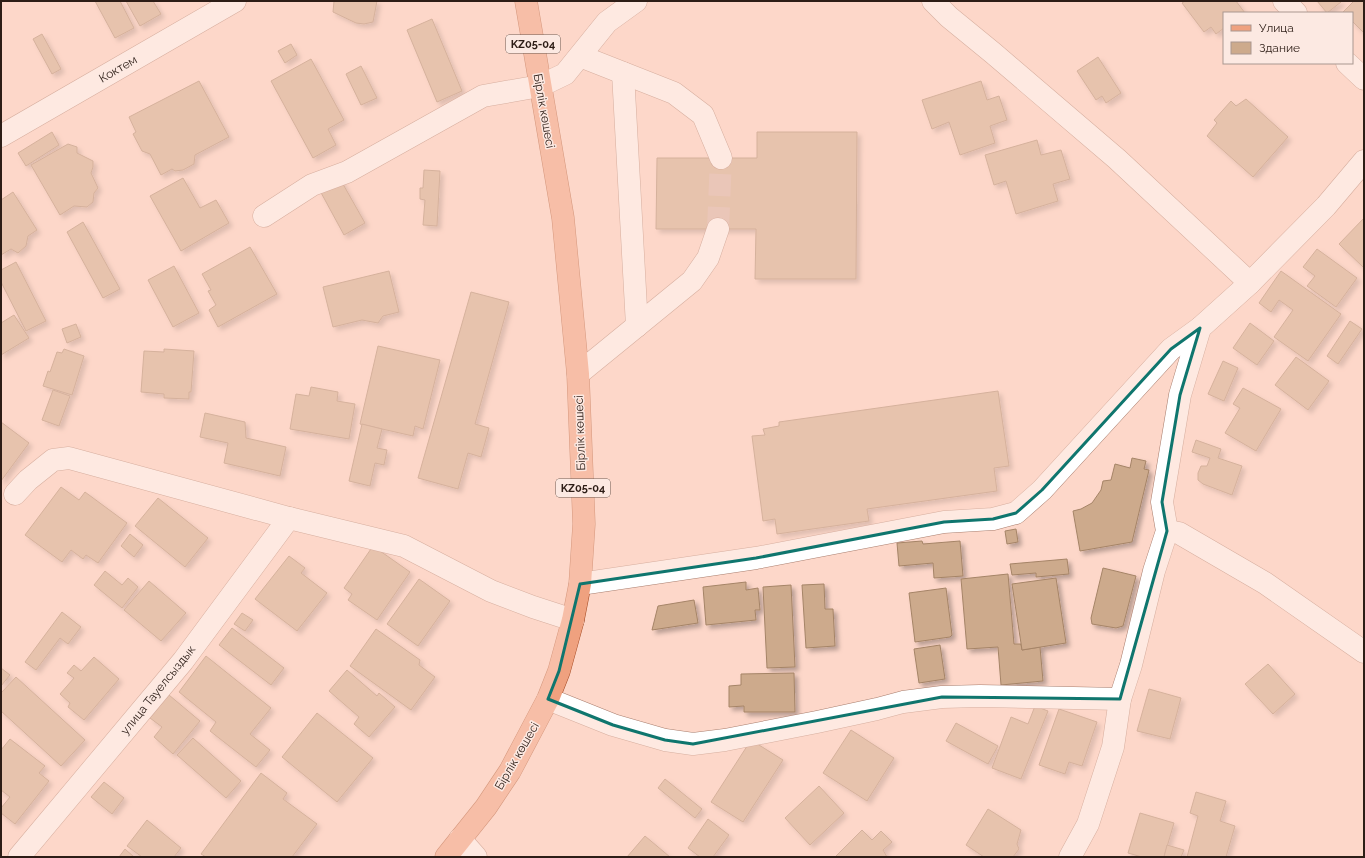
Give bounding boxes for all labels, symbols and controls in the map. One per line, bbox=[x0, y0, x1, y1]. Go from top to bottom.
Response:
legend bbox=[1223, 12, 1353, 64]
text: Улица bbox=[1259, 21, 1294, 35]
road number: KZ05-04 bbox=[506, 35, 560, 53]
text: Здание bbox=[1259, 41, 1300, 55]
street label: Коктем bbox=[96, 52, 140, 86]
street label: Бірлік көшесі bbox=[531, 73, 557, 149]
street label: Бірлік көшесі bbox=[572, 395, 588, 471]
road number: KZ05-04 bbox=[556, 479, 610, 497]
street label: улица Тауелсыздык bbox=[118, 643, 198, 737]
street label: Бірлік көшесі bbox=[492, 720, 542, 792]

